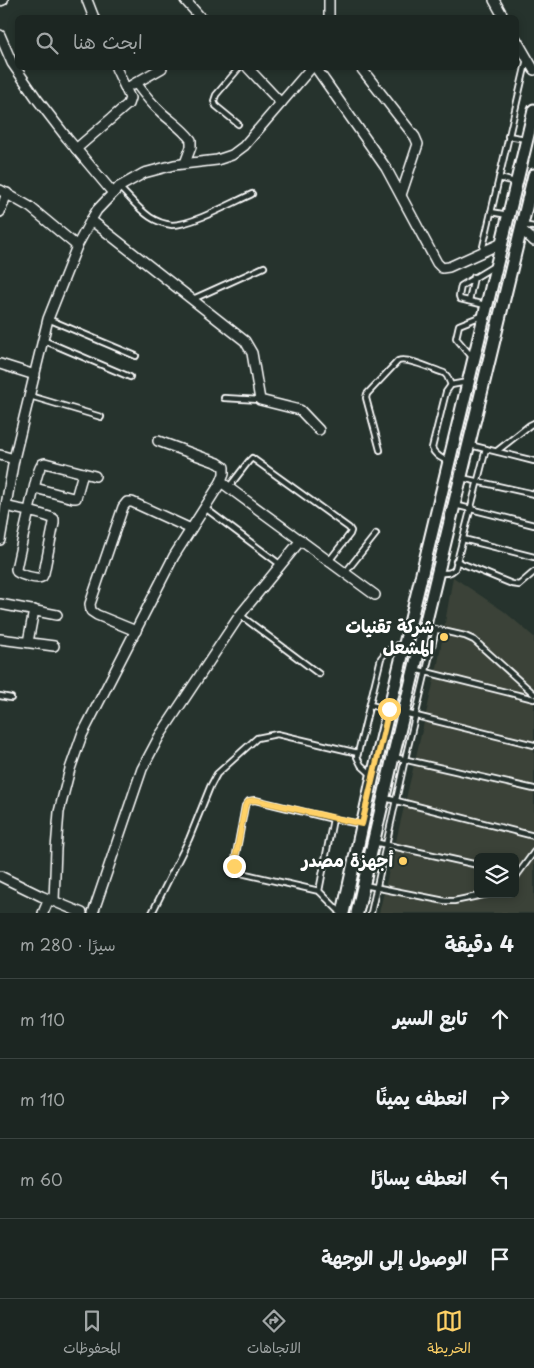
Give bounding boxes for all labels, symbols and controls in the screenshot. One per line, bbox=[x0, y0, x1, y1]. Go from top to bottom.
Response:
search box bbox=[15, 15, 519, 70]
text: ابحث هنا bbox=[73, 27, 143, 55]
icon: search bbox=[33, 29, 61, 57]
place label: شركة تقنيات المشعل bbox=[345, 612, 434, 660]
marker: شركة تقنيات المشعل bbox=[438, 631, 450, 643]
route start bbox=[378, 698, 401, 721]
place label: أجهزة مصدر bbox=[300, 846, 393, 873]
map controls bbox=[474, 853, 519, 898]
button: layers bbox=[474, 853, 519, 898]
route end bbox=[223, 855, 246, 878]
marker: أجهزة مصدر bbox=[397, 855, 409, 867]
text: 4 دقيقة bbox=[445, 927, 514, 959]
text: سيرًا · 280 m bbox=[20, 932, 116, 956]
text: تابع السير bbox=[393, 1003, 467, 1031]
icon: ahead bbox=[486, 1005, 514, 1033]
text: 110 m bbox=[20, 1007, 65, 1031]
text: انعطف يمينًا bbox=[376, 1083, 467, 1111]
icon: right bbox=[486, 1085, 514, 1113]
text: 110 m bbox=[20, 1087, 65, 1111]
text: انعطف يسارًا bbox=[371, 1163, 467, 1191]
icon: left bbox=[486, 1165, 514, 1193]
text: 60 m bbox=[20, 1167, 63, 1191]
text: الوصول إلى الوجهة bbox=[321, 1243, 467, 1271]
icon: arrive bbox=[486, 1245, 514, 1273]
tab: المحفوظات bbox=[63, 1307, 121, 1361]
tab: الاتجاهات bbox=[247, 1307, 301, 1361]
tab: الخريطة bbox=[427, 1307, 471, 1361]

